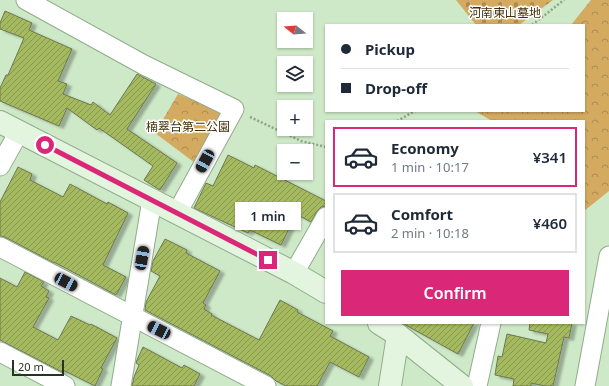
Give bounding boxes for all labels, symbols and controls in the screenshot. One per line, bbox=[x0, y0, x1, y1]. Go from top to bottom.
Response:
park label: 河南東山墓地 bbox=[469, 4, 541, 21]
north arrow bbox=[277, 12, 313, 48]
map controls bbox=[277, 12, 313, 180]
text: Pickup bbox=[365, 39, 415, 59]
button: layers bbox=[277, 56, 313, 92]
text: Drop-off bbox=[365, 78, 427, 98]
button: + bbox=[277, 100, 313, 136]
park label: 楠翠台第二公園 bbox=[146, 118, 230, 135]
route start bbox=[36, 136, 54, 154]
text: Economy bbox=[391, 138, 459, 158]
icon: car bbox=[343, 139, 379, 175]
button: − bbox=[277, 144, 313, 180]
text: ¥341 bbox=[533, 147, 567, 167]
car bbox=[194, 148, 216, 174]
text: 1 min · 10:17 bbox=[391, 158, 469, 176]
callout: 1 min bbox=[235, 202, 301, 230]
text: Comfort bbox=[391, 204, 453, 224]
icon: car bbox=[343, 205, 379, 241]
text: 1 min bbox=[250, 207, 286, 225]
text: ¥460 bbox=[533, 213, 567, 233]
text: 2 min · 10:18 bbox=[391, 224, 469, 242]
car bbox=[134, 245, 150, 271]
route end bbox=[259, 251, 277, 269]
button: Confirm bbox=[341, 270, 569, 316]
car bbox=[53, 271, 79, 293]
car bbox=[146, 319, 172, 341]
scale bar bbox=[12, 358, 64, 377]
text: 20 m bbox=[18, 359, 44, 374]

